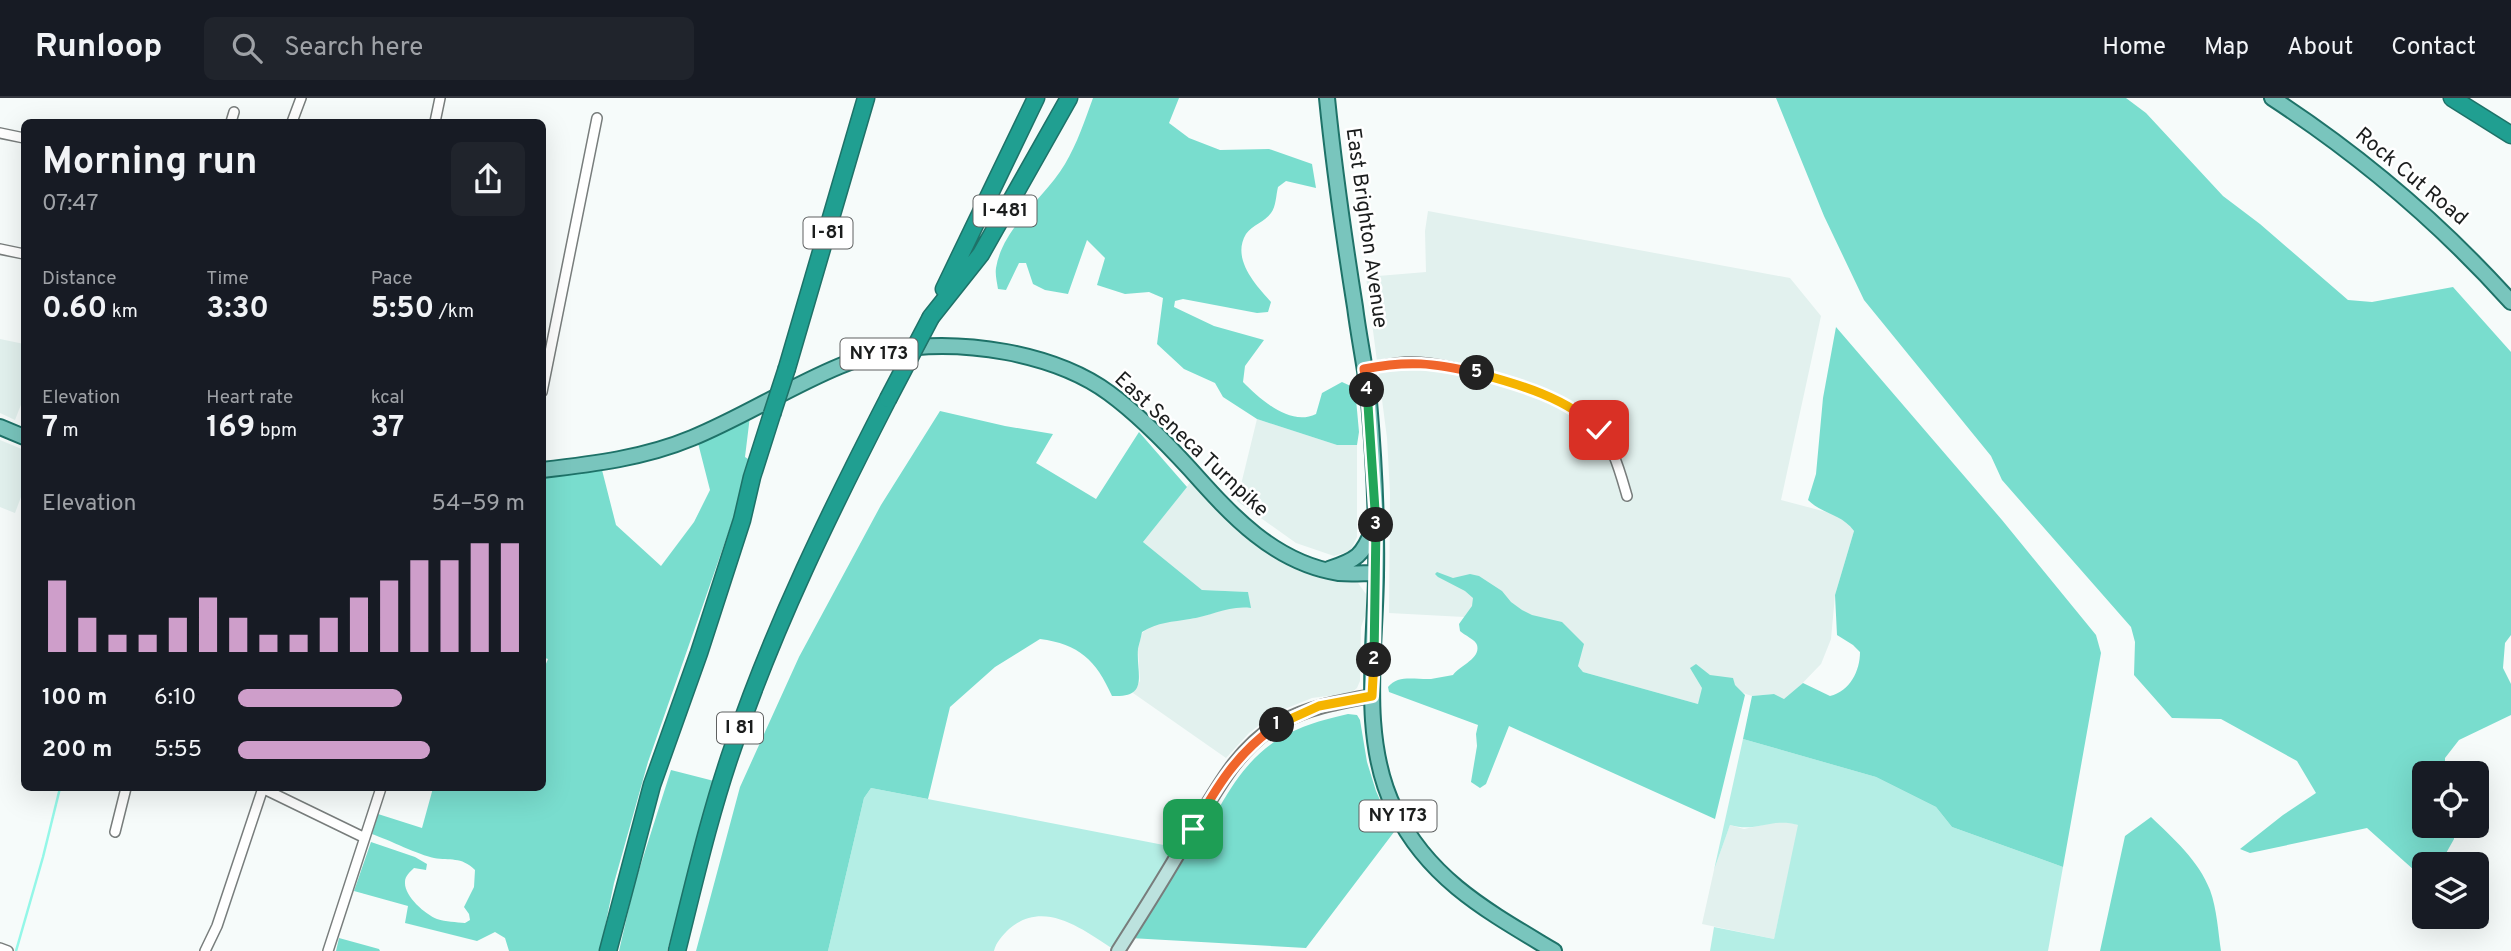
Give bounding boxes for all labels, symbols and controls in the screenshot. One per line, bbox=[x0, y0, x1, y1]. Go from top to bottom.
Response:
search box bbox=[204, 17, 694, 80]
text: Runloop bbox=[35, 27, 162, 69]
icon: search bbox=[228, 29, 266, 67]
text: Search here bbox=[284, 32, 423, 65]
text: Home bbox=[2102, 33, 2166, 63]
text: Map bbox=[2204, 33, 2249, 63]
text: About bbox=[2287, 33, 2353, 63]
text: Contact bbox=[2391, 33, 2476, 63]
street label: Rock Cut Road bbox=[2349, 122, 2473, 232]
street label: East Brighton Avenue bbox=[1339, 126, 1393, 330]
text: Morning run bbox=[42, 139, 258, 188]
button: share bbox=[451, 142, 525, 216]
text: 07:47 bbox=[42, 190, 98, 219]
road number: I-481 bbox=[974, 195, 1036, 226]
road number: I-81 bbox=[804, 217, 852, 248]
text: Distance bbox=[42, 267, 117, 291]
text: Time bbox=[206, 267, 249, 291]
text: Pace bbox=[371, 267, 412, 291]
text: 0.60 bbox=[42, 291, 107, 328]
text: 3:30 bbox=[206, 291, 269, 328]
text: 5:50 bbox=[371, 291, 434, 328]
text: km bbox=[107, 300, 138, 324]
text: /km bbox=[434, 300, 474, 324]
road number: NY 173 bbox=[840, 338, 917, 370]
pin: 5 bbox=[1460, 356, 1494, 390]
text: 5 bbox=[1471, 360, 1482, 384]
street label: East Seneca Turnpike bbox=[1108, 366, 1274, 524]
pin: 4 bbox=[1350, 372, 1384, 408]
text: 4 bbox=[1360, 377, 1373, 401]
text: Elevation bbox=[42, 386, 120, 410]
text: Heart rate bbox=[206, 386, 293, 410]
text: kcal bbox=[371, 386, 404, 410]
pin bbox=[1569, 400, 1629, 460]
text: 7 bbox=[42, 410, 58, 447]
text: 169 bbox=[206, 410, 255, 447]
text: 37 bbox=[371, 410, 404, 447]
icon: check bbox=[1580, 411, 1618, 449]
text: m bbox=[58, 419, 79, 443]
text: bpm bbox=[255, 419, 297, 443]
text: Elevation bbox=[42, 490, 137, 519]
text: 54–59 m bbox=[432, 490, 525, 519]
pin: 3 bbox=[1358, 508, 1394, 542]
text: 3 bbox=[1370, 512, 1381, 536]
pin: 2 bbox=[1356, 642, 1392, 678]
text: 2 bbox=[1368, 647, 1379, 671]
text: 100 m bbox=[42, 684, 107, 713]
text: 6:10 bbox=[154, 684, 196, 713]
pin: 1 bbox=[1260, 708, 1294, 742]
road number: I 81 bbox=[717, 712, 763, 744]
text: 1 bbox=[1273, 712, 1280, 736]
text: 200 m bbox=[42, 736, 112, 765]
text: 5:55 bbox=[154, 736, 202, 765]
map controls bbox=[2412, 761, 2489, 929]
button: locate bbox=[2412, 761, 2489, 838]
pin bbox=[1163, 799, 1223, 859]
road number: NY 173 bbox=[1360, 800, 1436, 832]
icon: arrive bbox=[1174, 810, 1212, 848]
button: layers bbox=[2412, 852, 2489, 929]

